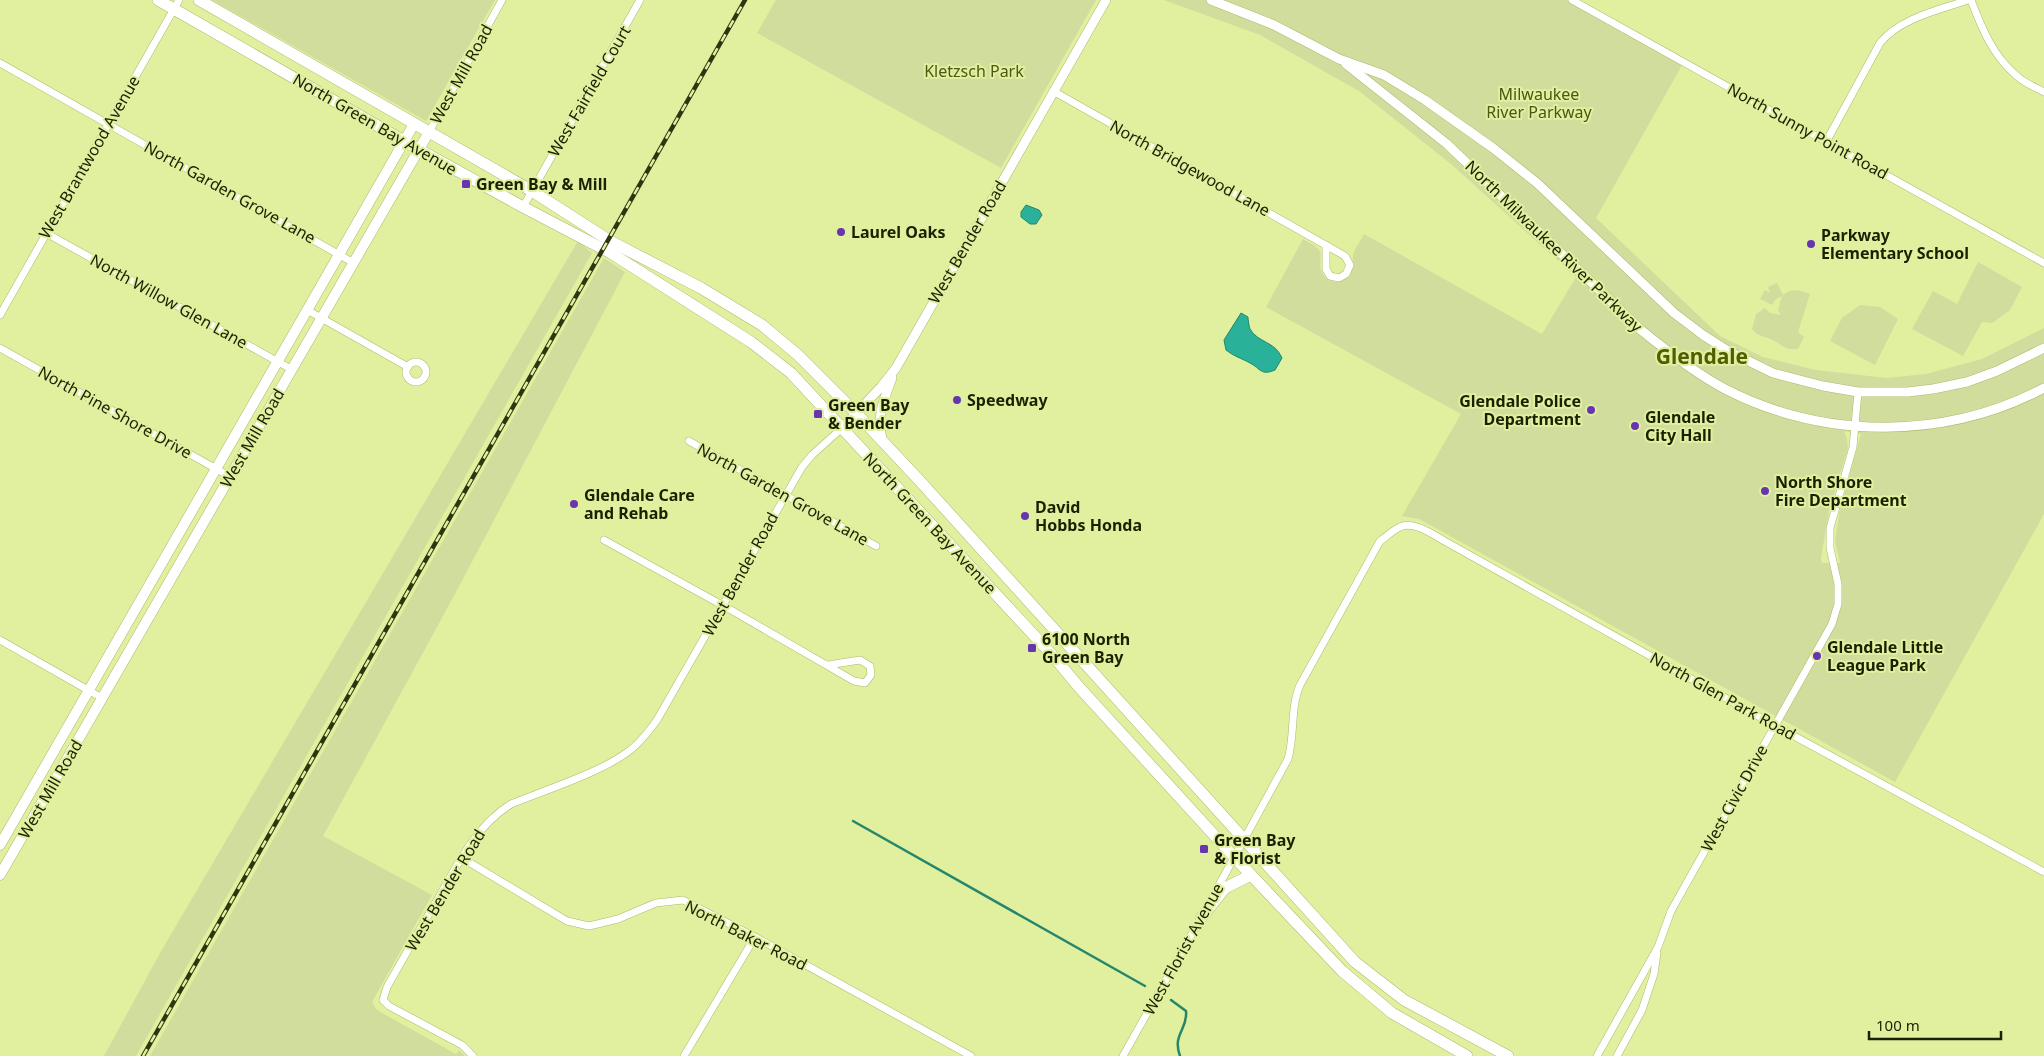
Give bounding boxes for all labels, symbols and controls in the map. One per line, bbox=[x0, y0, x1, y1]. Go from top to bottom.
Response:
street label: West Mill Road bbox=[425, 20, 497, 128]
street label: West Fairfield Court bbox=[542, 21, 636, 161]
park label: Kletzsch Park bbox=[924, 60, 1024, 82]
street label: North Green Bay Avenue bbox=[289, 68, 461, 180]
street label: West Brantwood Avenue bbox=[33, 72, 145, 242]
street label: North Sunny Point Road bbox=[1724, 78, 1892, 184]
park label: Milwaukee River Parkway bbox=[1486, 83, 1593, 123]
street label: North Bridgewood Lane bbox=[1106, 115, 1274, 221]
street label: North Garden Grove Lane bbox=[140, 136, 320, 248]
street label: North Milwaukee River Parkway bbox=[1460, 155, 1648, 337]
place label: Green Bay & Mill bbox=[476, 173, 607, 195]
street label: West Bender Road bbox=[923, 176, 1011, 308]
marker: Green Bay & Mill bbox=[460, 178, 472, 190]
place label: Laurel Oaks bbox=[851, 221, 945, 243]
place label: Parkway Elementary School bbox=[1821, 224, 1969, 264]
marker: Laurel Oaks bbox=[835, 226, 847, 238]
marker: Parkway Elementary School bbox=[1805, 238, 1817, 250]
street label: North Willow Glen Lane bbox=[86, 249, 252, 353]
district label: Glendale bbox=[1656, 342, 1748, 370]
street label: North Pine Shore Drive bbox=[34, 361, 196, 463]
street label: West Mill Road bbox=[215, 385, 289, 491]
place label: Speedway bbox=[967, 389, 1048, 411]
place label: Glendale Police Department bbox=[1459, 390, 1581, 430]
place label: Green Bay & Bender bbox=[828, 394, 910, 434]
marker: Speedway bbox=[951, 394, 963, 406]
marker: Glendale Police Department bbox=[1585, 404, 1597, 416]
place label: Glendale City Hall bbox=[1645, 406, 1715, 446]
marker: Green Bay & Bender bbox=[812, 408, 824, 420]
marker: Glendale City Hall bbox=[1629, 420, 1641, 432]
street label: North Garden Grove Lane bbox=[693, 438, 873, 550]
street label: North Green Bay Avenue bbox=[858, 447, 1002, 599]
place label: North Shore Fire Department bbox=[1775, 471, 1907, 511]
place label: Glendale Care and Rehab bbox=[584, 484, 695, 524]
marker: North Shore Fire Department bbox=[1759, 485, 1771, 497]
place label: David Hobbs Honda bbox=[1035, 496, 1142, 536]
marker: Glendale Care and Rehab bbox=[568, 498, 580, 510]
street label: West Bender Road bbox=[697, 508, 783, 640]
marker: David Hobbs Honda bbox=[1019, 510, 1031, 522]
place label: 6100 North Green Bay bbox=[1042, 628, 1130, 668]
place label: Glendale Little League Park bbox=[1827, 636, 1943, 676]
marker: 6100 North Green Bay bbox=[1026, 642, 1038, 654]
street label: North Glen Park Road bbox=[1646, 647, 1800, 745]
marker: Glendale Little League Park bbox=[1811, 650, 1823, 662]
street label: West Mill Road bbox=[13, 736, 87, 842]
street label: West Civic Drive bbox=[1696, 741, 1772, 855]
street label: West Bender Road bbox=[400, 825, 490, 955]
place label: Green Bay & Florist bbox=[1214, 829, 1296, 869]
marker: Green Bay & Florist bbox=[1198, 843, 1210, 855]
street label: West Florist Avenue bbox=[1138, 879, 1228, 1019]
street label: North Baker Road bbox=[681, 895, 811, 975]
scale bar bbox=[1869, 1008, 2002, 1040]
text: 100 m bbox=[1876, 1015, 1920, 1035]

